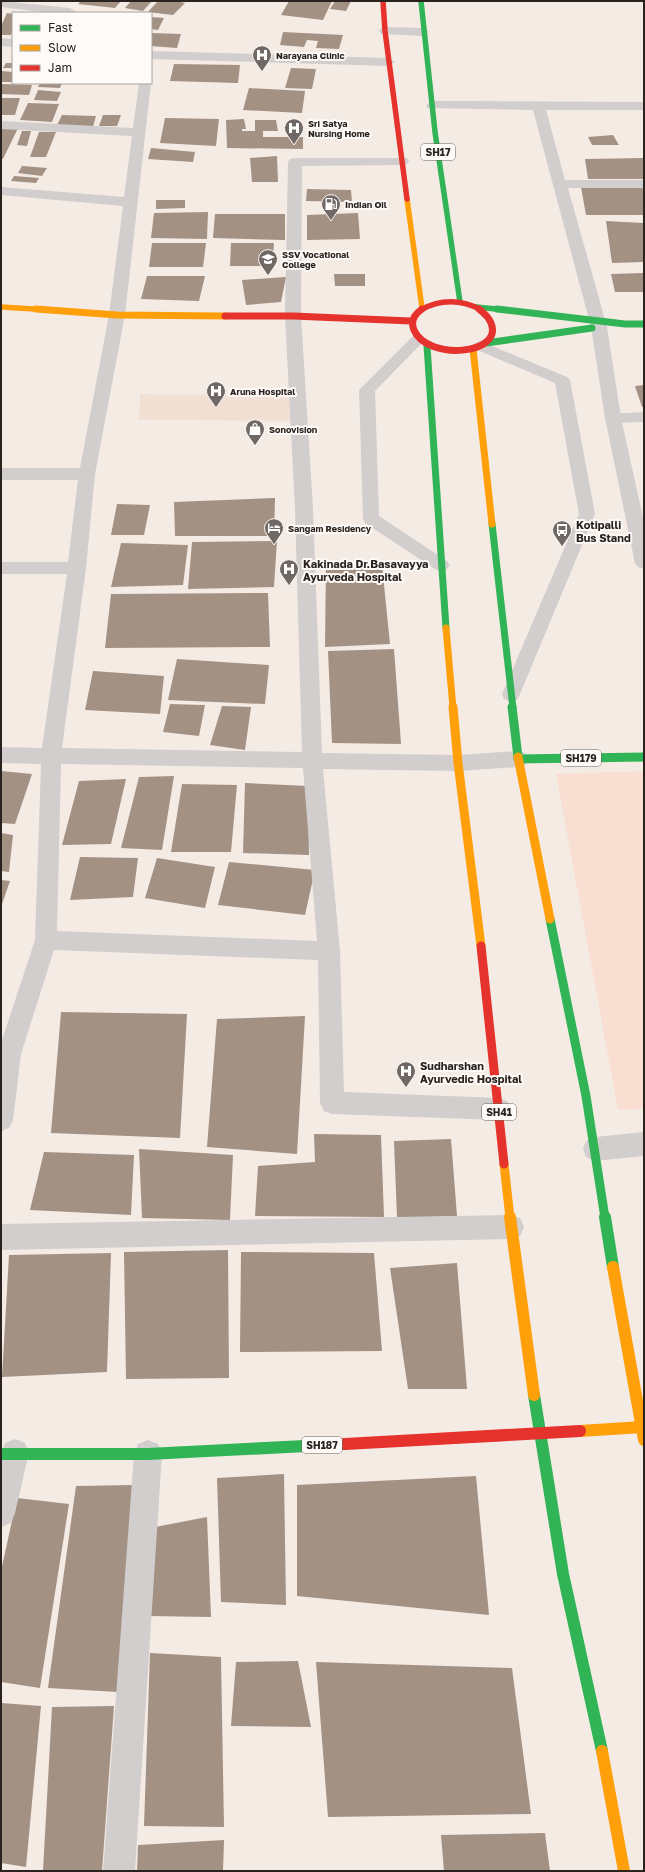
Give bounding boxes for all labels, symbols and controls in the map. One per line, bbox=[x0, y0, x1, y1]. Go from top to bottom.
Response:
legend bbox=[12, 12, 152, 84]
text: Fast bbox=[48, 20, 73, 35]
text: Slow bbox=[48, 40, 76, 55]
hospital icon: Narayana Clinic bbox=[251, 44, 273, 72]
place label: Narayana Clinic bbox=[276, 50, 345, 61]
text: Jam bbox=[48, 60, 72, 75]
hospital icon: Sri Satya Nursing Home bbox=[283, 117, 305, 145]
place label: Sri Satya Nursing Home bbox=[308, 118, 371, 139]
road number: SH17 bbox=[421, 144, 455, 160]
fuel station icon: Indian Oil bbox=[320, 193, 342, 221]
place label: Indian Oil bbox=[345, 199, 387, 210]
school or university icon: SSV Vocational College bbox=[257, 248, 279, 276]
place label: SSV Vocational College bbox=[282, 249, 349, 270]
hospital icon: Aruna Hospital bbox=[205, 380, 227, 408]
place label: Aruna Hospital bbox=[230, 386, 295, 397]
shop icon: Sonovision bbox=[244, 418, 266, 446]
place label: Sonovision bbox=[269, 424, 318, 435]
hotel icon: Sangam Residency bbox=[263, 517, 285, 545]
place label: Kotipalli Bus Stand bbox=[576, 518, 631, 544]
bus stop icon: Kotipalli Bus Stand bbox=[551, 519, 573, 547]
place label: Sangam Residency bbox=[288, 523, 372, 534]
place label: Kakinada Dr.Basavayya Ayurveda Hospital bbox=[303, 557, 428, 583]
hospital icon: Kakinada Dr.Basavayya Ayurveda Hospital bbox=[278, 558, 300, 586]
road number: SH179 bbox=[561, 750, 601, 766]
place label: Sudharshan Ayurvedic Hospital bbox=[420, 1059, 522, 1085]
hospital icon: Sudharshan Ayurvedic Hospital bbox=[395, 1060, 417, 1088]
road number: SH41 bbox=[482, 1104, 516, 1120]
road number: SH187 bbox=[302, 1437, 342, 1453]

